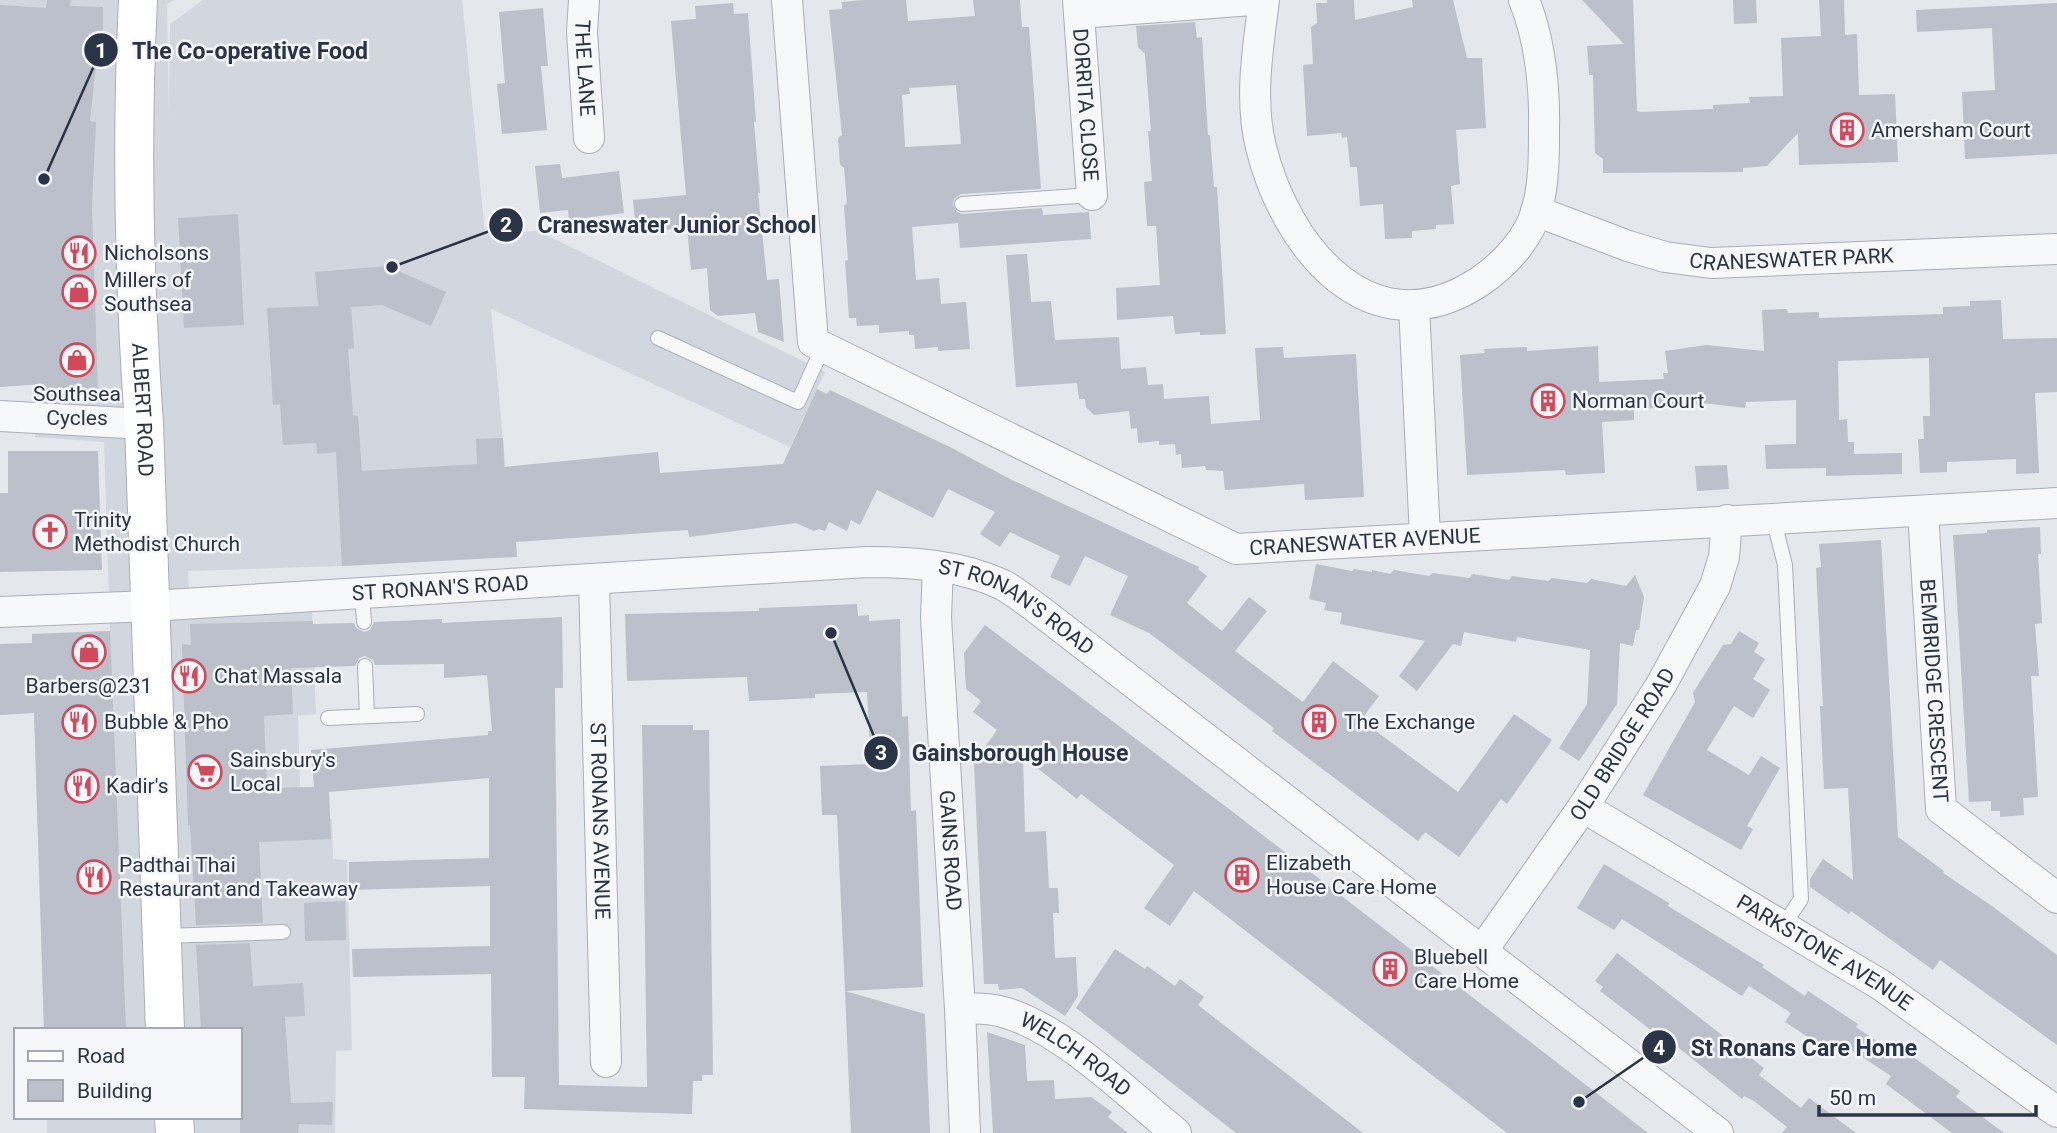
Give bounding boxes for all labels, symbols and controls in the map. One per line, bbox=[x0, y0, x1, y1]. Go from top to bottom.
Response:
street label: THE LANE bbox=[570, 19, 600, 117]
street label: DORRITA CLOSE bbox=[1068, 27, 1103, 182]
callout: The Co-operative Food bbox=[83, 28, 382, 72]
text: The Co-operative Food bbox=[132, 38, 368, 65]
text: 1 bbox=[95, 39, 107, 63]
building icon: Amersham Court bbox=[1828, 111, 1866, 149]
place label: Amersham Court bbox=[1871, 118, 2031, 142]
callout: Craneswater Junior School bbox=[489, 203, 831, 247]
text: Craneswater Junior School bbox=[538, 212, 817, 239]
text: 2 bbox=[500, 213, 512, 237]
restaurant icon: Nicholsons bbox=[60, 234, 98, 272]
place label: Nicholsons bbox=[104, 241, 209, 265]
street label: CRANESWATER PARK bbox=[1688, 244, 1895, 276]
place label: Millers of Southsea bbox=[104, 268, 192, 316]
shop icon: Millers of Southsea bbox=[60, 273, 98, 311]
shop icon: Southsea Cycles bbox=[58, 341, 96, 379]
street label: ALBERT ROAD bbox=[127, 342, 158, 477]
place label: Southsea Cycles bbox=[33, 382, 121, 430]
building icon: Norman Court bbox=[1529, 382, 1567, 420]
place label: Norman Court bbox=[1572, 389, 1705, 413]
place label: Trinity Methodist Church bbox=[74, 508, 240, 556]
church icon: Trinity Methodist Church bbox=[31, 513, 69, 551]
street label: CRANESWATER AVENUE bbox=[1249, 523, 1481, 560]
street label: ST RONAN'S ROAD bbox=[937, 554, 1099, 660]
street label: ST RONAN'S ROAD bbox=[351, 571, 529, 606]
street label: BEMBRIDGE CRESCENT bbox=[1915, 578, 1953, 804]
shop icon: Barbers@231 bbox=[70, 633, 108, 671]
restaurant icon: Chat Massala bbox=[170, 657, 208, 695]
place label: Chat Massala bbox=[214, 664, 342, 688]
street label: OLD BRIDGE ROAD bbox=[1565, 664, 1680, 825]
place label: Barbers@231 bbox=[26, 674, 152, 698]
restaurant icon: Bubble & Pho bbox=[60, 703, 98, 741]
building icon: The Exchange bbox=[1300, 703, 1338, 741]
place label: Bubble & Pho bbox=[104, 710, 229, 734]
place label: The Exchange bbox=[1344, 710, 1475, 734]
street label: ST RONANS AVENUE bbox=[586, 722, 614, 920]
callout: Gainsborough House bbox=[863, 731, 1143, 775]
text: Gainsborough House bbox=[912, 740, 1128, 767]
text: 3 bbox=[875, 741, 887, 765]
place label: Sainsbury's Local bbox=[230, 748, 336, 796]
supermarket icon: Sainsbury's Local bbox=[186, 753, 224, 791]
restaurant icon: Kadir's bbox=[63, 767, 101, 805]
place label: Kadir's bbox=[106, 774, 169, 798]
street label: GAINS ROAD bbox=[935, 789, 966, 912]
place label: Elizabeth House Care Home bbox=[1266, 851, 1437, 899]
place label: Padthai Thai Restaurant and Takeaway bbox=[119, 853, 358, 901]
building icon: Elizabeth House Care Home bbox=[1223, 856, 1261, 894]
restaurant icon: Padthai Thai Restaurant and Takeaway bbox=[75, 858, 113, 896]
street label: PARKSTONE AVENUE bbox=[1732, 890, 1917, 1016]
place label: Bluebell Care Home bbox=[1414, 945, 1519, 993]
building icon: Bluebell Care Home bbox=[1371, 950, 1409, 988]
street label: WELCH ROAD bbox=[1016, 1008, 1136, 1101]
callout: St Ronans Care Home bbox=[1642, 1025, 1931, 1069]
legend bbox=[14, 1028, 242, 1119]
text: St Ronans Care Home bbox=[1691, 1035, 1917, 1062]
text: 4 bbox=[1653, 1036, 1665, 1060]
text: Road bbox=[77, 1044, 125, 1068]
scale bar bbox=[1819, 1074, 2036, 1118]
text: Building bbox=[77, 1079, 152, 1103]
text: 50 m bbox=[1829, 1086, 1876, 1110]

